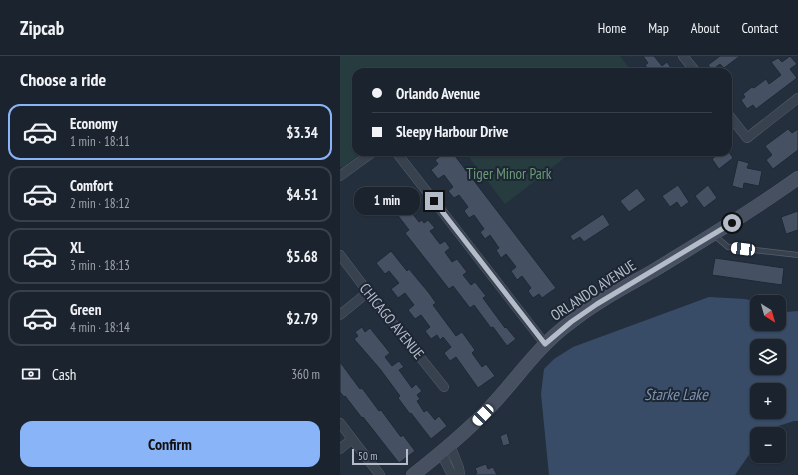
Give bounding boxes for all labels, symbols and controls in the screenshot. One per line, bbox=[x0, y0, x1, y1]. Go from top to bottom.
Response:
text: Zipcab bbox=[20, 16, 64, 40]
text: Home bbox=[598, 19, 626, 37]
text: Map bbox=[648, 19, 669, 37]
text: About bbox=[691, 19, 720, 37]
text: Contact bbox=[742, 19, 778, 37]
text: Choose a ride bbox=[20, 68, 106, 91]
text: Orlando Avenue bbox=[396, 84, 480, 103]
icon: car bbox=[22, 114, 58, 150]
text: Economy bbox=[70, 114, 118, 133]
text: Sleepy Harbour Drive bbox=[396, 122, 508, 141]
text: $3.34 bbox=[286, 123, 318, 142]
text: 1 min · 18:11 bbox=[70, 133, 130, 150]
park label: Tiger Minor Park bbox=[466, 164, 552, 183]
icon: car bbox=[22, 176, 58, 212]
text: Comfort bbox=[70, 176, 113, 195]
text: $4.51 bbox=[286, 185, 318, 204]
callout: 1 min bbox=[354, 187, 420, 215]
text: 1 min bbox=[374, 192, 400, 209]
route end bbox=[425, 192, 443, 210]
text: 2 min · 18:12 bbox=[70, 195, 130, 212]
route start bbox=[723, 214, 741, 232]
icon: car bbox=[22, 238, 58, 274]
text: XL bbox=[70, 238, 84, 257]
car bbox=[730, 242, 756, 256]
text: $5.68 bbox=[286, 247, 318, 266]
street label: ORLANDO AVENUE bbox=[547, 255, 639, 325]
text: 3 min · 18:13 bbox=[70, 257, 130, 274]
street label: CHICAGO AVENUE bbox=[356, 279, 428, 363]
north arrow bbox=[750, 295, 786, 331]
map controls bbox=[750, 295, 786, 463]
icon: car bbox=[22, 300, 58, 336]
text: Green bbox=[70, 300, 102, 319]
text: $2.79 bbox=[286, 309, 318, 328]
text: 4 min · 18:14 bbox=[70, 319, 130, 336]
button: layers bbox=[750, 339, 786, 375]
icon: cash bbox=[20, 363, 42, 385]
text: Cash bbox=[52, 365, 76, 384]
text: 360 m bbox=[291, 366, 320, 383]
button: + bbox=[750, 383, 786, 419]
water label: Starke Lake bbox=[644, 384, 709, 404]
car bbox=[470, 402, 496, 428]
button: Confirm bbox=[20, 421, 320, 467]
button: − bbox=[750, 427, 786, 463]
scale bar bbox=[352, 447, 408, 466]
text: 50 m bbox=[358, 449, 377, 463]

